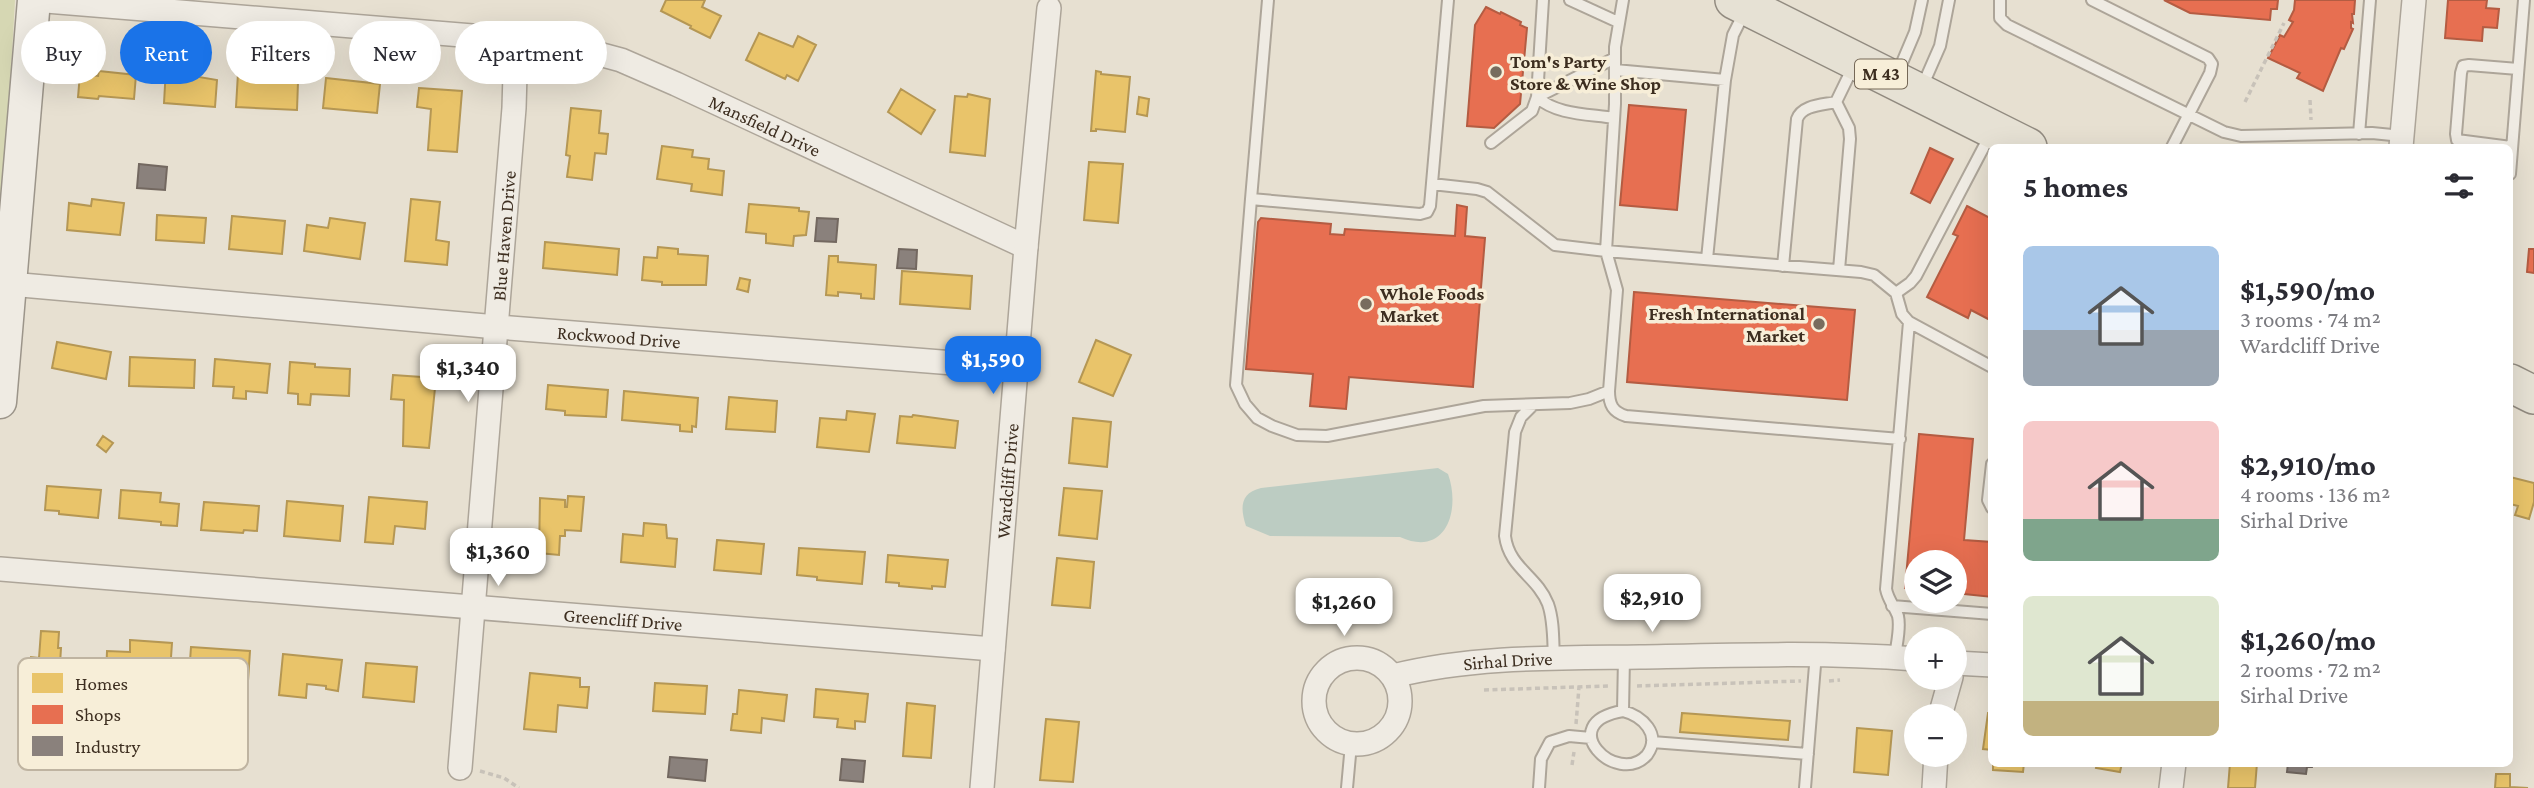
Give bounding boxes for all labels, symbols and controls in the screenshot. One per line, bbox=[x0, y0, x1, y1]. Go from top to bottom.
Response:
chip: Buy bbox=[21, 21, 106, 84]
chip: Rent bbox=[120, 21, 212, 84]
chip: Filters bbox=[226, 21, 335, 84]
chip: New bbox=[349, 21, 441, 84]
chip: Apartment bbox=[455, 21, 607, 84]
place label: Tom's Party Store & Wine Shop bbox=[1510, 51, 1661, 94]
road number: M 43 bbox=[1855, 60, 1907, 88]
marker: Tom's Party Store & Wine Shop bbox=[1488, 64, 1504, 80]
street label: Mansfield Drive bbox=[706, 90, 824, 160]
icon: filters bbox=[2440, 167, 2478, 205]
street label: Blue Haven Drive bbox=[488, 170, 519, 302]
text: 5 homes bbox=[2023, 170, 2128, 203]
text: $1,590/mo bbox=[2240, 273, 2375, 306]
icon: home bbox=[2079, 274, 2163, 358]
place label: Whole Foods Market bbox=[1379, 283, 1484, 326]
marker: Whole Foods Market bbox=[1358, 296, 1374, 312]
place label: Fresh International Market bbox=[1648, 303, 1805, 346]
text: 3 rooms · 74 m² bbox=[2240, 306, 2381, 332]
marker: Fresh International Market bbox=[1811, 316, 1827, 332]
street label: Rockwood Drive bbox=[556, 321, 681, 352]
text: Wardcliff Drive bbox=[2240, 332, 2380, 358]
pin: $1,590 bbox=[936, 336, 1050, 396]
pin: $1,340 bbox=[411, 344, 525, 404]
text: $1,590 bbox=[961, 346, 1025, 372]
text: $1,340 bbox=[436, 354, 500, 380]
street label: Wardcliff Drive bbox=[992, 422, 1022, 540]
text: $2,910/mo bbox=[2240, 448, 2376, 481]
icon: home bbox=[2079, 449, 2163, 533]
text: 4 rooms · 136 m² bbox=[2240, 481, 2390, 507]
text: Sirhal Drive bbox=[2240, 507, 2348, 533]
pin: $1,360 bbox=[441, 528, 555, 588]
text: $1,360 bbox=[466, 538, 530, 564]
map controls bbox=[1904, 550, 1967, 767]
button: layers bbox=[1904, 550, 1967, 613]
pin: $2,910 bbox=[1595, 574, 1709, 634]
pin: $1,260 bbox=[1287, 578, 1401, 638]
text: $2,910 bbox=[1620, 584, 1684, 610]
text: $1,260 bbox=[1312, 588, 1376, 614]
street label: Greencliff Drive bbox=[563, 604, 683, 634]
text: $1,260/mo bbox=[2240, 623, 2376, 656]
icon: home bbox=[2079, 624, 2163, 708]
button: + bbox=[1904, 627, 1967, 690]
street label: Sirhal Drive bbox=[1462, 648, 1553, 674]
text: 2 rooms · 72 m² bbox=[2240, 656, 2381, 682]
legend bbox=[18, 658, 248, 770]
text: Homes bbox=[75, 673, 128, 694]
text: Sirhal Drive bbox=[2240, 682, 2348, 708]
text: Shops bbox=[75, 704, 121, 725]
button: − bbox=[1904, 704, 1967, 767]
text: Industry bbox=[75, 736, 141, 757]

